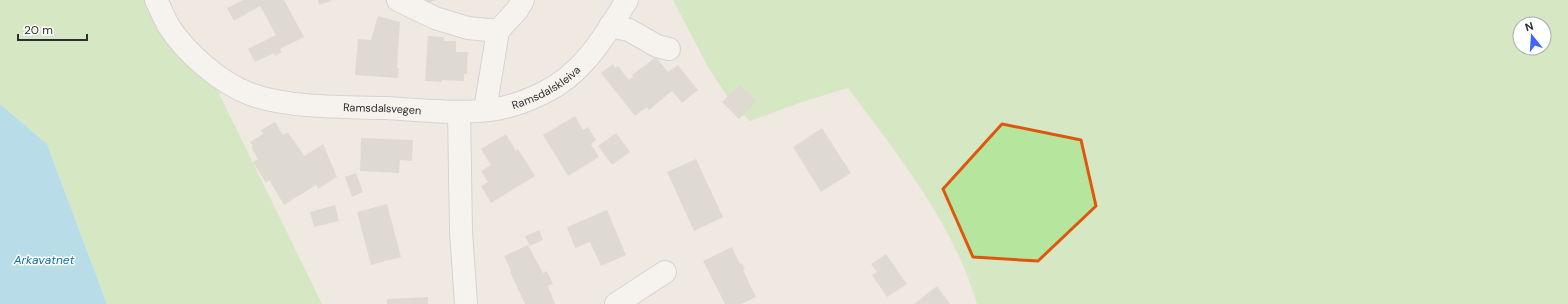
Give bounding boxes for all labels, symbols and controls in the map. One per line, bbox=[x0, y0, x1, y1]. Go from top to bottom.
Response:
scale bar bbox=[18, 16, 87, 42]
north arrow bbox=[1512, 16, 1552, 56]
text: N bbox=[1523, 19, 1535, 34]
text: 20 m bbox=[24, 22, 53, 38]
street label: Ramsdalskleiva bbox=[510, 63, 583, 112]
street label: Ramsdalsvegen bbox=[343, 100, 422, 117]
water label: Arkavatnet bbox=[13, 252, 75, 268]

